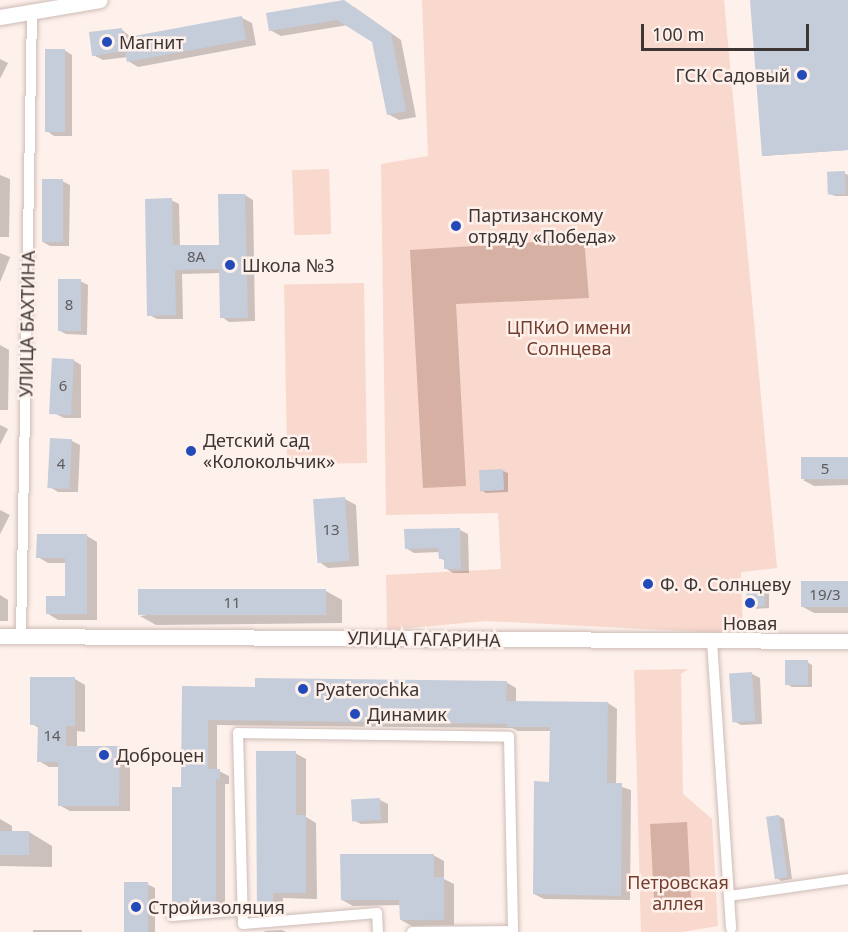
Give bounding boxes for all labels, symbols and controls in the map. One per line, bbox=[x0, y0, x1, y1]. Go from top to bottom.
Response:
scale bar bbox=[644, 12, 812, 50]
text: 100 m bbox=[652, 22, 704, 46]
place label: Магнит bbox=[119, 31, 184, 53]
marker: Магнит bbox=[100, 35, 114, 49]
place label: ГСК Садовый bbox=[676, 64, 790, 86]
marker: ГСК Садовый bbox=[795, 68, 809, 82]
place label: Партизанскому отряду «Победа» bbox=[468, 205, 616, 248]
marker: Партизанскому отряду «Победа» bbox=[449, 219, 463, 233]
house number: 8А bbox=[187, 248, 205, 266]
street label: УЛИЦА БАХТИНА bbox=[15, 250, 39, 398]
place label: Школа №3 bbox=[242, 254, 334, 276]
marker: Школа №3 bbox=[223, 258, 237, 272]
house number: 8 bbox=[65, 296, 73, 314]
park label: ЦПКиО имени Солнцева bbox=[507, 317, 631, 360]
house number: 6 bbox=[59, 377, 67, 395]
place label: Детский сад «Колокольчик» bbox=[203, 430, 335, 472]
marker: Детский сад «Колокольчик» bbox=[184, 444, 198, 458]
house number: 4 bbox=[57, 455, 65, 473]
house number: 5 bbox=[821, 460, 829, 478]
house number: 13 bbox=[322, 521, 340, 539]
place label: Ф. Ф. Солнцеву bbox=[660, 573, 791, 595]
marker: Ф. Ф. Солнцеву bbox=[641, 577, 655, 591]
house number: 19/3 bbox=[809, 586, 841, 604]
house number: 11 bbox=[223, 594, 241, 612]
marker: Новая bbox=[743, 596, 757, 610]
place label: Новая bbox=[723, 612, 777, 634]
street label: УЛИЦА ГАГАРИНА bbox=[347, 627, 501, 651]
place label: Pyaterochka bbox=[315, 678, 419, 700]
marker: Pyaterochka bbox=[296, 682, 310, 696]
place label: Динамик bbox=[367, 703, 447, 725]
marker: Динамик bbox=[348, 707, 362, 721]
house number: 14 bbox=[43, 727, 61, 745]
place label: Доброцен bbox=[116, 744, 204, 766]
marker: Доброцен bbox=[97, 748, 111, 762]
park label: Петровская аллея bbox=[627, 872, 729, 914]
place label: Стройизоляция bbox=[148, 896, 285, 918]
marker: Стройизоляция bbox=[129, 900, 143, 914]

